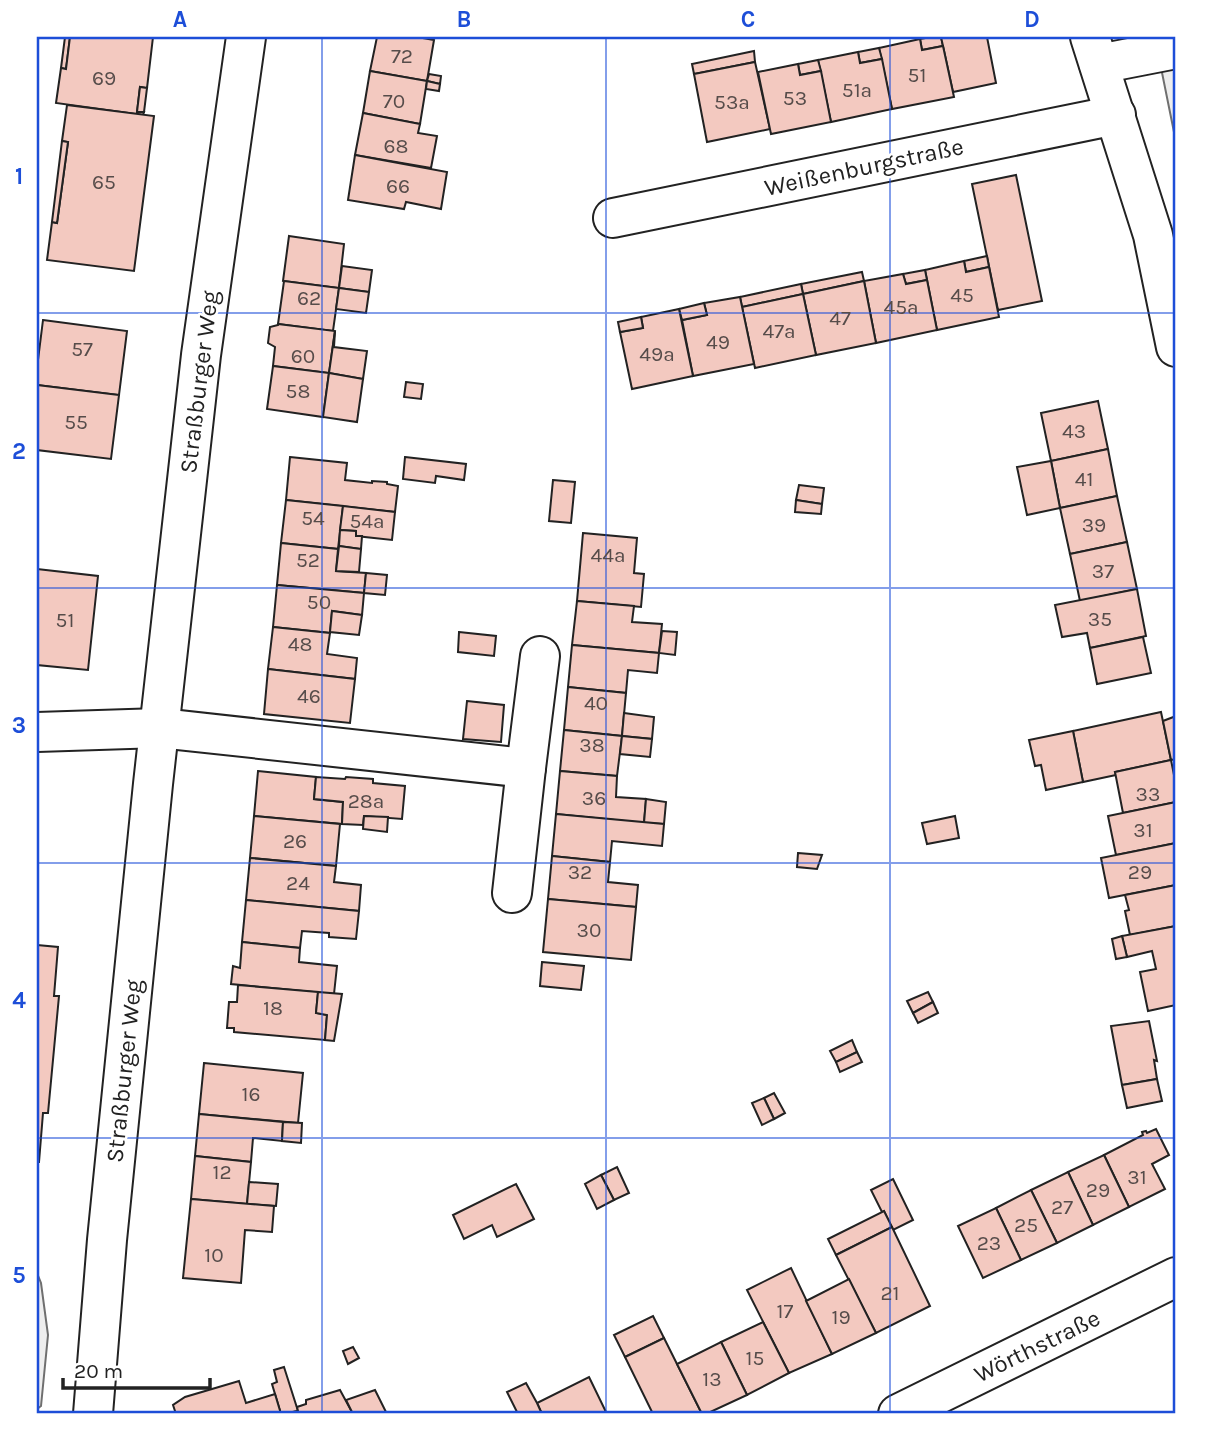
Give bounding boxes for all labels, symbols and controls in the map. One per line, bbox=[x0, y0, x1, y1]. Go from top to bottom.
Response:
text: A bbox=[173, 6, 187, 33]
text: B bbox=[457, 6, 471, 33]
text: C bbox=[741, 6, 755, 33]
text: D bbox=[1024, 6, 1040, 33]
house number: 72 bbox=[391, 44, 413, 68]
house number: 51 bbox=[908, 63, 926, 87]
house number: 69 bbox=[92, 66, 116, 90]
house number: 51a bbox=[842, 78, 872, 102]
house number: 53 bbox=[783, 86, 807, 110]
house number: 70 bbox=[383, 89, 405, 113]
house number: 53a bbox=[714, 90, 750, 114]
street label: Weißenburgstraße bbox=[762, 132, 966, 202]
house number: 68 bbox=[384, 134, 408, 158]
text: 1 bbox=[15, 163, 23, 190]
house number: 65 bbox=[92, 170, 116, 194]
house number: 66 bbox=[386, 174, 410, 198]
house number: 45 bbox=[950, 283, 974, 307]
house number: 62 bbox=[297, 286, 321, 310]
street label: Straßburger Weg bbox=[174, 289, 224, 475]
house number: 45a bbox=[883, 295, 919, 319]
house number: 47 bbox=[829, 306, 851, 330]
house number: 47a bbox=[762, 319, 796, 343]
house number: 49 bbox=[706, 330, 730, 354]
house number: 57 bbox=[71, 337, 93, 361]
house number: 49a bbox=[639, 342, 675, 366]
house number: 60 bbox=[291, 344, 315, 368]
house number: 58 bbox=[286, 379, 310, 403]
house number: 55 bbox=[64, 410, 88, 434]
house number: 43 bbox=[1062, 419, 1086, 443]
text: 2 bbox=[12, 438, 26, 465]
house number: 41 bbox=[1075, 467, 1093, 491]
house number: 54 bbox=[301, 506, 325, 530]
house number: 54a bbox=[349, 509, 385, 533]
house number: 39 bbox=[1082, 513, 1106, 537]
house number: 44a bbox=[590, 543, 626, 567]
house number: 52 bbox=[296, 548, 320, 572]
house number: 37 bbox=[1092, 559, 1114, 583]
house number: 50 bbox=[307, 590, 331, 614]
house number: 35 bbox=[1088, 607, 1112, 631]
house number: 51 bbox=[56, 608, 74, 632]
house number: 48 bbox=[288, 632, 312, 656]
house number: 46 bbox=[297, 684, 321, 708]
house number: 40 bbox=[584, 691, 608, 715]
text: 3 bbox=[12, 712, 26, 739]
house number: 38 bbox=[579, 733, 605, 757]
house number: 33 bbox=[1136, 782, 1160, 806]
house number: 36 bbox=[582, 786, 606, 810]
house number: 28a bbox=[348, 789, 384, 813]
house number: 31 bbox=[1133, 818, 1153, 842]
house number: 26 bbox=[283, 829, 307, 853]
house number: 32 bbox=[568, 860, 592, 884]
house number: 29 bbox=[1128, 860, 1152, 884]
house number: 24 bbox=[286, 871, 310, 895]
house number: 30 bbox=[577, 918, 601, 942]
street label: Straßburger Weg bbox=[100, 978, 148, 1164]
text: 4 bbox=[12, 987, 26, 1014]
house number: 18 bbox=[263, 996, 283, 1020]
house number: 16 bbox=[242, 1082, 260, 1106]
house number: 12 bbox=[212, 1160, 232, 1184]
house number: 31 bbox=[1127, 1165, 1147, 1189]
house number: 29 bbox=[1086, 1178, 1110, 1202]
house number: 27 bbox=[1051, 1195, 1073, 1219]
house number: 25 bbox=[1014, 1213, 1038, 1237]
house number: 23 bbox=[977, 1231, 1001, 1255]
house number: 10 bbox=[204, 1243, 224, 1267]
text: 5 bbox=[12, 1262, 26, 1289]
house number: 21 bbox=[880, 1281, 900, 1305]
house number: 17 bbox=[777, 1299, 794, 1323]
street label: Wörthstraße bbox=[969, 1303, 1105, 1389]
house number: 19 bbox=[831, 1305, 851, 1329]
scale bar bbox=[63, 1346, 210, 1390]
house number: 15 bbox=[746, 1346, 764, 1370]
text: 20 m bbox=[74, 1359, 123, 1383]
house number: 13 bbox=[702, 1367, 722, 1391]

